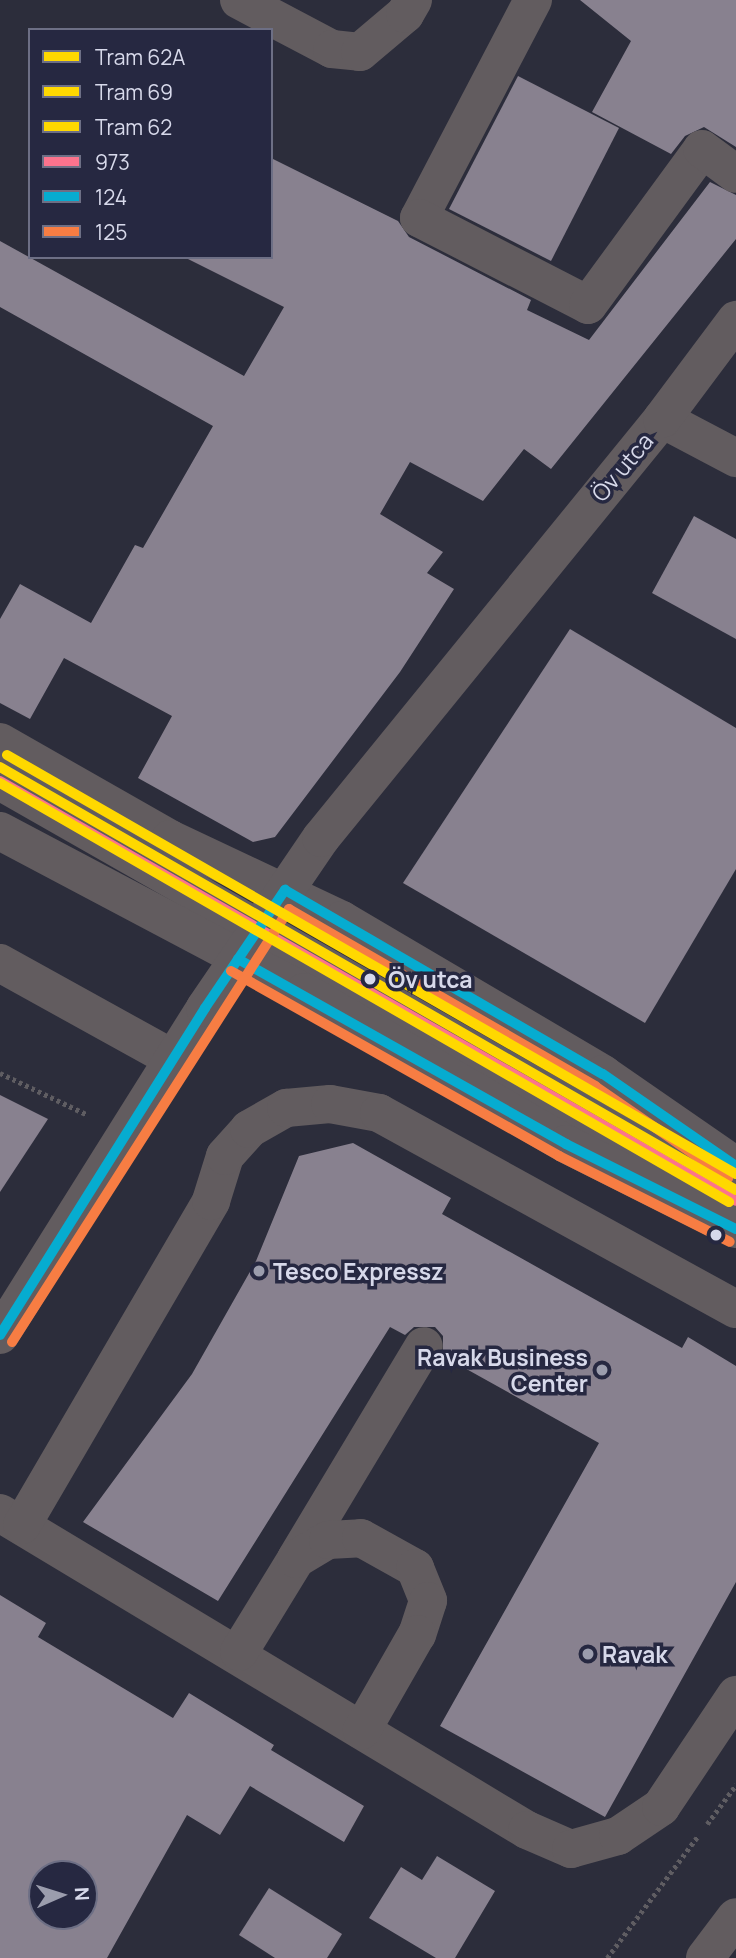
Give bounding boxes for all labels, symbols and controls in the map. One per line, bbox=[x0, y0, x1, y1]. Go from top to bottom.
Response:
legend bbox=[28, 28, 273, 259]
text: Tram 62A bbox=[95, 43, 185, 71]
text: Tram 69 bbox=[95, 78, 173, 106]
text: Tram 62 bbox=[95, 113, 172, 141]
text: 973 bbox=[95, 148, 130, 176]
text: 124 bbox=[95, 183, 127, 211]
text: 125 bbox=[95, 218, 127, 246]
street label: Öv utca bbox=[585, 427, 659, 507]
place label: Öv utca bbox=[388, 965, 473, 993]
marker: Öv utca bbox=[358, 967, 382, 991]
unlabelled marker bbox=[709, 1228, 723, 1242]
place label: Tesco Expressz bbox=[273, 1257, 443, 1285]
marker: Tesco Expressz bbox=[251, 1263, 267, 1279]
place label: Ravak Business Center bbox=[417, 1343, 588, 1397]
marker: Ravak Business Center bbox=[594, 1362, 610, 1378]
place label: Ravak bbox=[602, 1640, 668, 1668]
marker: Ravak bbox=[580, 1646, 596, 1662]
north arrow bbox=[28, 1860, 98, 1930]
text: N bbox=[69, 1887, 95, 1902]

